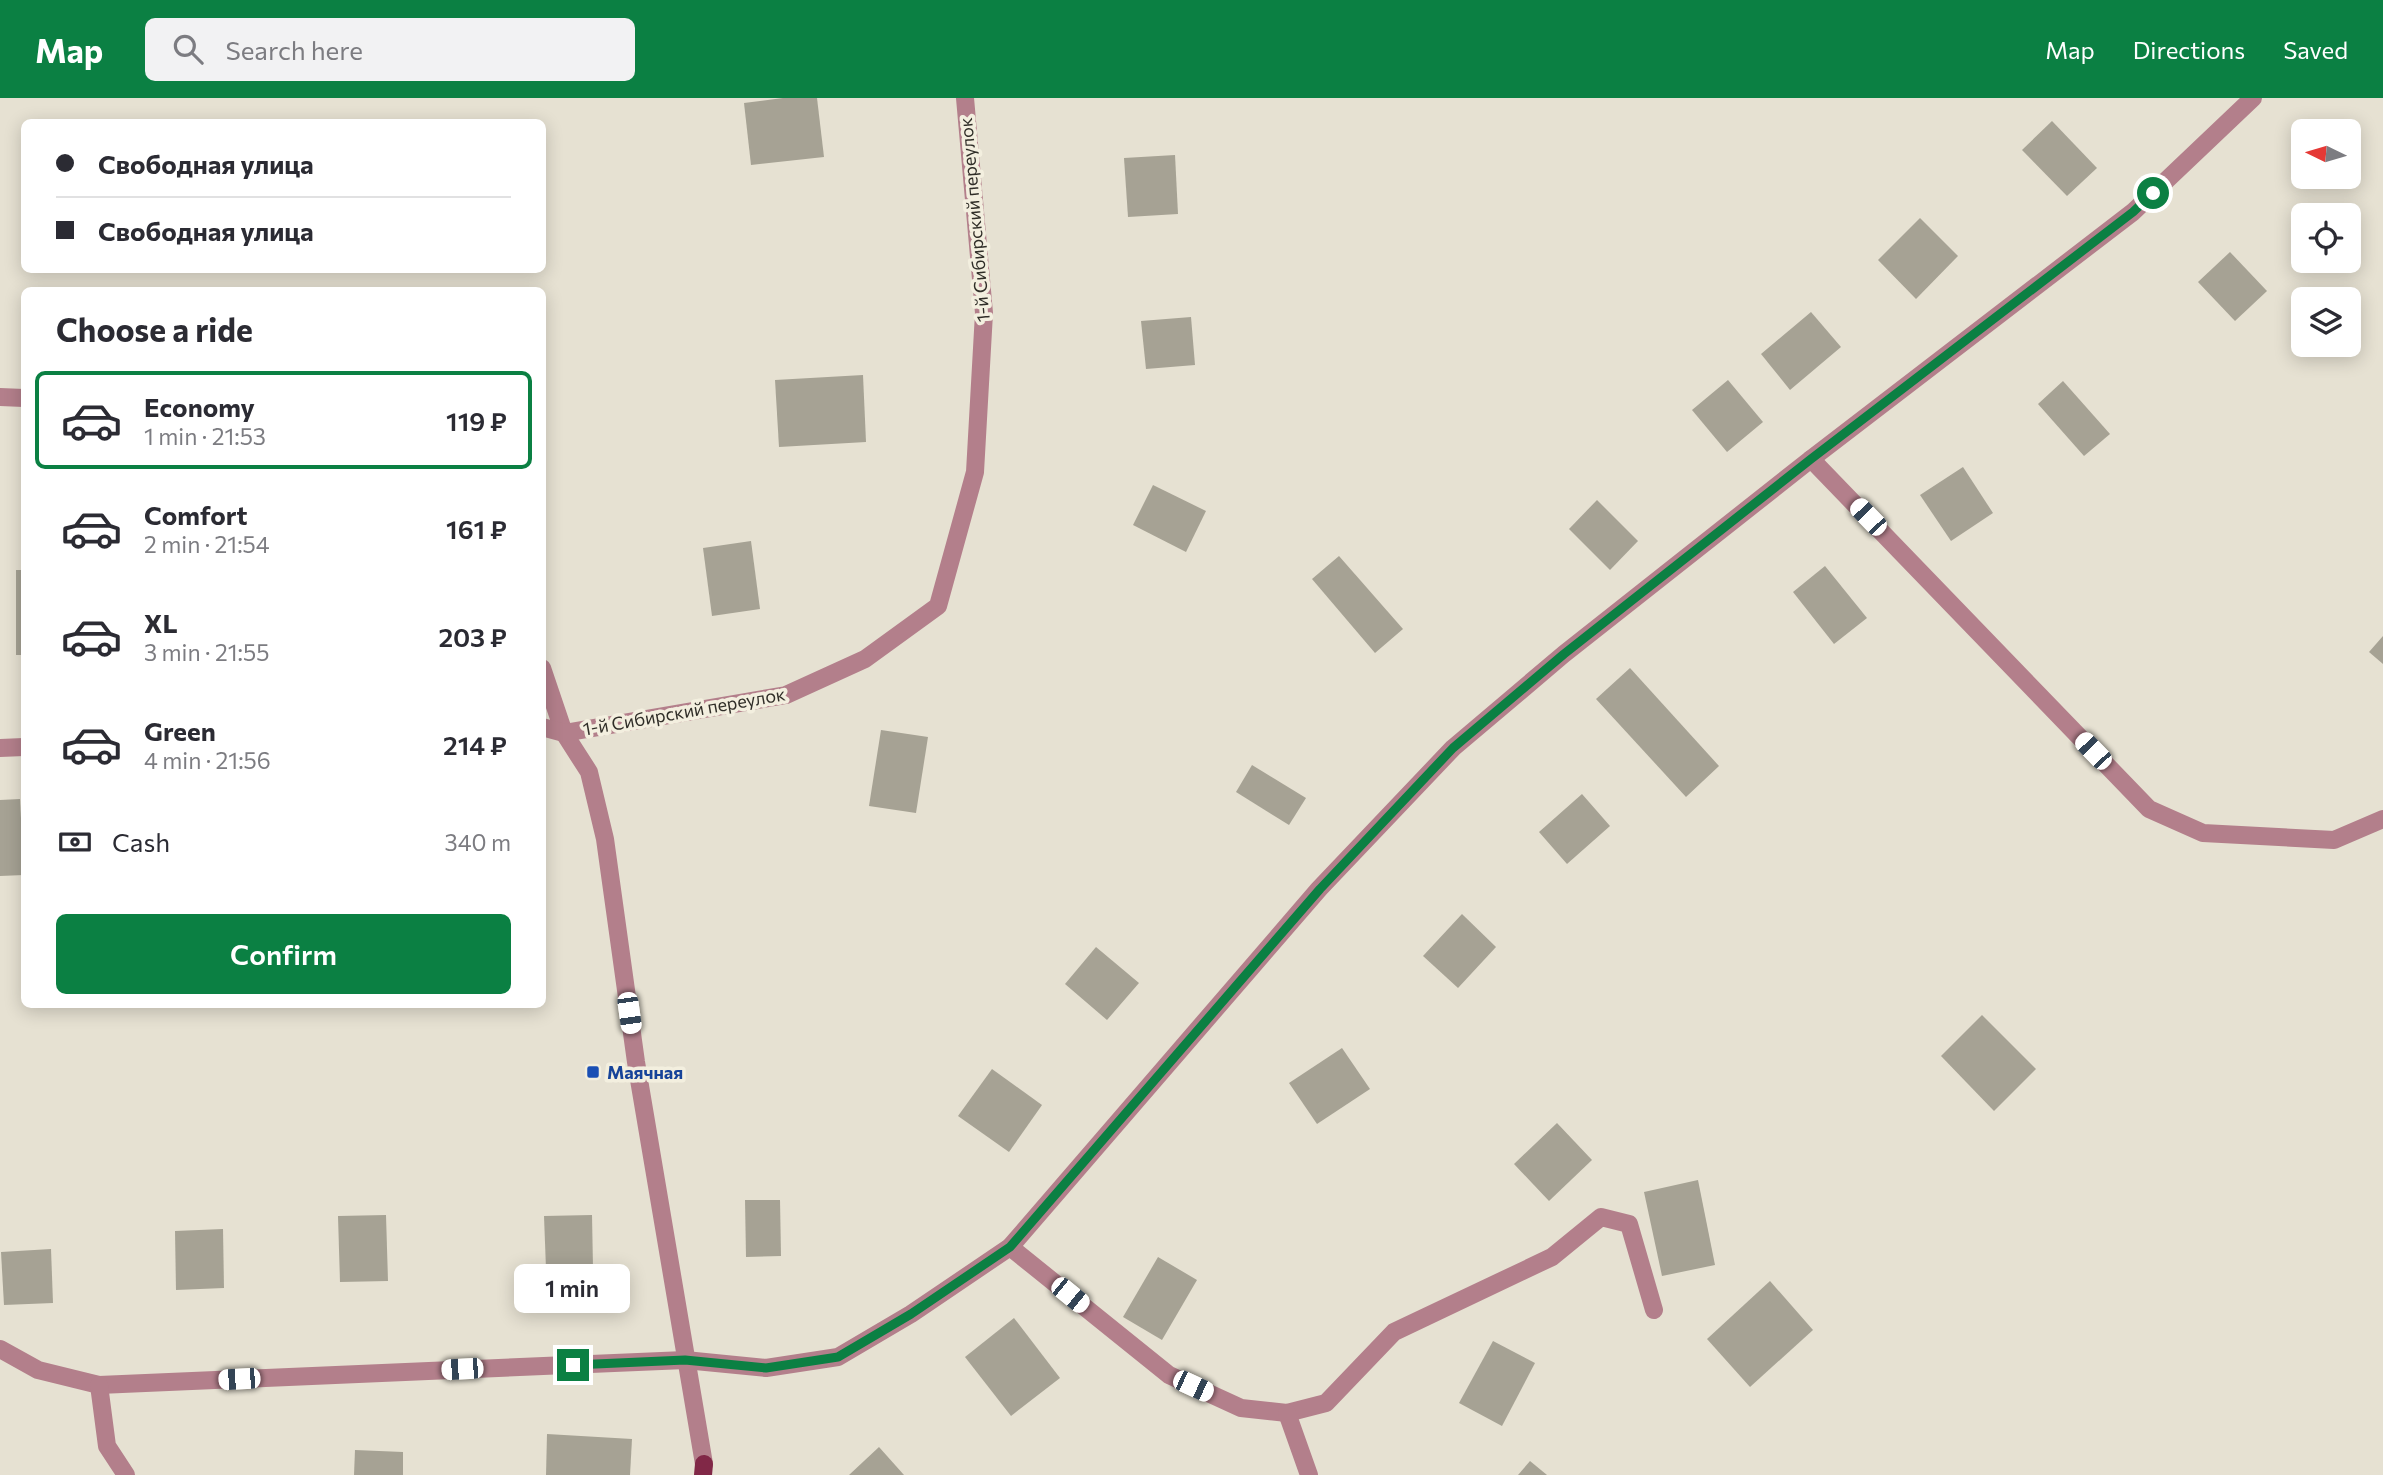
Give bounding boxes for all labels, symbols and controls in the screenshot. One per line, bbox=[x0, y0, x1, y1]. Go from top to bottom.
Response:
search box bbox=[145, 18, 635, 81]
text: Map bbox=[35, 29, 103, 70]
icon: search bbox=[169, 30, 207, 68]
text: Search here bbox=[225, 34, 363, 65]
text: Map bbox=[2045, 35, 2095, 64]
text: Directions bbox=[2133, 35, 2245, 64]
text: Saved bbox=[2283, 35, 2348, 64]
street label: 1-й Сибирский переулок bbox=[954, 116, 994, 323]
north arrow bbox=[2291, 119, 2361, 189]
map controls bbox=[2291, 119, 2361, 357]
text: Свободная улица bbox=[98, 148, 314, 179]
route start bbox=[2137, 177, 2169, 209]
button: locate bbox=[2291, 203, 2361, 273]
text: Свободная улица bbox=[98, 215, 314, 246]
button: layers bbox=[2291, 287, 2361, 357]
text: Choose a ride bbox=[56, 309, 253, 349]
icon: car bbox=[60, 389, 123, 452]
text: Economy bbox=[144, 391, 255, 422]
text: 119 ₽ bbox=[446, 405, 507, 436]
text: 1 min · 21:53 bbox=[144, 422, 266, 450]
car bbox=[1846, 495, 1891, 539]
icon: car bbox=[60, 497, 123, 560]
text: Comfort bbox=[144, 499, 247, 530]
text: 161 ₽ bbox=[446, 513, 507, 544]
text: 2 min · 21:54 bbox=[144, 530, 270, 558]
icon: car bbox=[60, 605, 123, 668]
text: XL bbox=[144, 607, 178, 638]
text: 203 ₽ bbox=[439, 621, 507, 652]
text: 3 min · 21:55 bbox=[144, 638, 269, 666]
street label: 1-й Сибирский переулок bbox=[581, 682, 787, 740]
icon: car bbox=[60, 713, 123, 776]
text: Green bbox=[144, 715, 216, 746]
text: 214 ₽ bbox=[443, 729, 507, 760]
car bbox=[2071, 729, 2116, 773]
text: 4 min · 21:56 bbox=[144, 746, 271, 774]
icon: cash bbox=[56, 823, 94, 861]
text: Cash bbox=[112, 826, 170, 857]
text: 340 m bbox=[445, 828, 511, 856]
button: Confirm bbox=[56, 914, 511, 994]
car bbox=[616, 991, 643, 1035]
place label: Маячная bbox=[607, 1061, 683, 1083]
marker: Маячная bbox=[585, 1064, 601, 1080]
callout: 1 min bbox=[515, 1264, 631, 1312]
text: 1 min bbox=[545, 1274, 599, 1302]
car bbox=[1048, 1274, 1093, 1316]
route end bbox=[557, 1349, 589, 1381]
car bbox=[441, 1357, 484, 1381]
car bbox=[218, 1367, 261, 1391]
car bbox=[1170, 1368, 1217, 1404]

